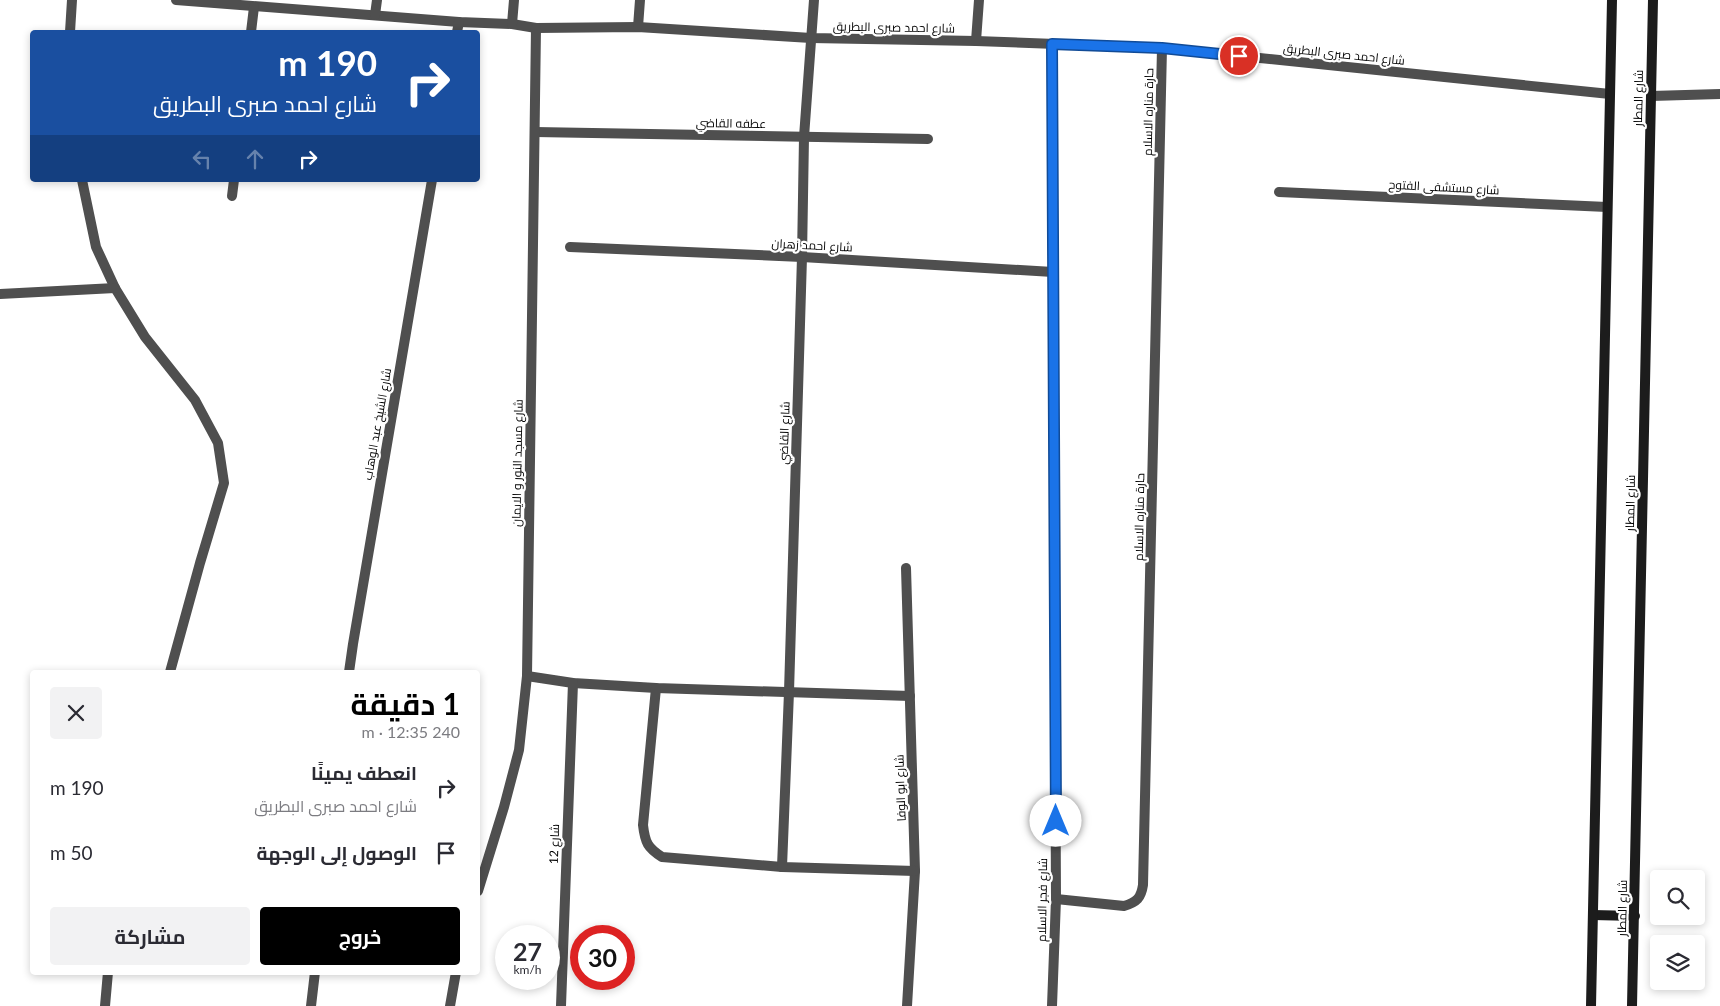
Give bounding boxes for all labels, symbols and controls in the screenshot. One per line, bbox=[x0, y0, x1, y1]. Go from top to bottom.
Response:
street label: شارع احمد صبرى البطريق bbox=[833, 18, 955, 37]
pin bbox=[1218, 35, 1260, 77]
street label: شارع احمد صبرى البطريق bbox=[1282, 40, 1406, 69]
text: 190 m bbox=[278, 41, 377, 83]
icon: arrive bbox=[1225, 42, 1253, 70]
icon: right bbox=[395, 50, 460, 115]
street label: حارة مناره الاسلام bbox=[1140, 68, 1157, 156]
street label: شارع المطار bbox=[1630, 69, 1647, 127]
text: شارع احمد صبرى البطريق bbox=[153, 90, 377, 117]
street label: عطفه القاضي bbox=[696, 115, 766, 134]
icon: left bbox=[188, 145, 216, 173]
icon: ahead bbox=[241, 145, 269, 173]
icon: right bbox=[294, 145, 322, 173]
street label: شارع مستشفى الفتوح bbox=[1388, 177, 1500, 198]
street label: شارع احمد زهران bbox=[771, 235, 853, 256]
street label: شارع الشيخ عبد الوهاب bbox=[360, 367, 395, 481]
street label: شارع مسجد النور و الايمان bbox=[508, 399, 527, 527]
street label: شارع القاضي bbox=[775, 401, 796, 465]
street label: حارة مناره الاسلام bbox=[1131, 473, 1148, 561]
street label: شارع المطار bbox=[1622, 474, 1639, 532]
text: 1 دقيقة bbox=[350, 685, 460, 721]
button: close bbox=[50, 687, 102, 739]
text: 240 m · 12:35 bbox=[361, 722, 460, 741]
street label: شارع ابو الوفا bbox=[891, 754, 910, 822]
text: انعطف يمينًا bbox=[311, 761, 417, 784]
icon: right bbox=[432, 774, 460, 802]
text: 190 m bbox=[50, 776, 104, 799]
position arrow bbox=[1029, 794, 1081, 846]
text: شارع احمد صبرى البطريق bbox=[254, 796, 417, 815]
street label: شارع 12 bbox=[546, 824, 563, 864]
icon: arrive bbox=[432, 839, 460, 867]
text: 50 m bbox=[50, 841, 93, 864]
text: الوصول إلى الوجهة bbox=[256, 841, 417, 864]
street label: شارع فجر الاسلام bbox=[1034, 858, 1051, 942]
map controls bbox=[1650, 870, 1705, 990]
button: search bbox=[1650, 870, 1705, 925]
street label: شارع المطار bbox=[1614, 879, 1631, 937]
button: مشاركة bbox=[50, 907, 250, 965]
button: خروج bbox=[260, 907, 460, 965]
speed limit sign: 30 bbox=[570, 925, 635, 990]
button: layers bbox=[1650, 935, 1705, 990]
text: 27 bbox=[513, 936, 542, 966]
text: km/h bbox=[513, 962, 542, 977]

